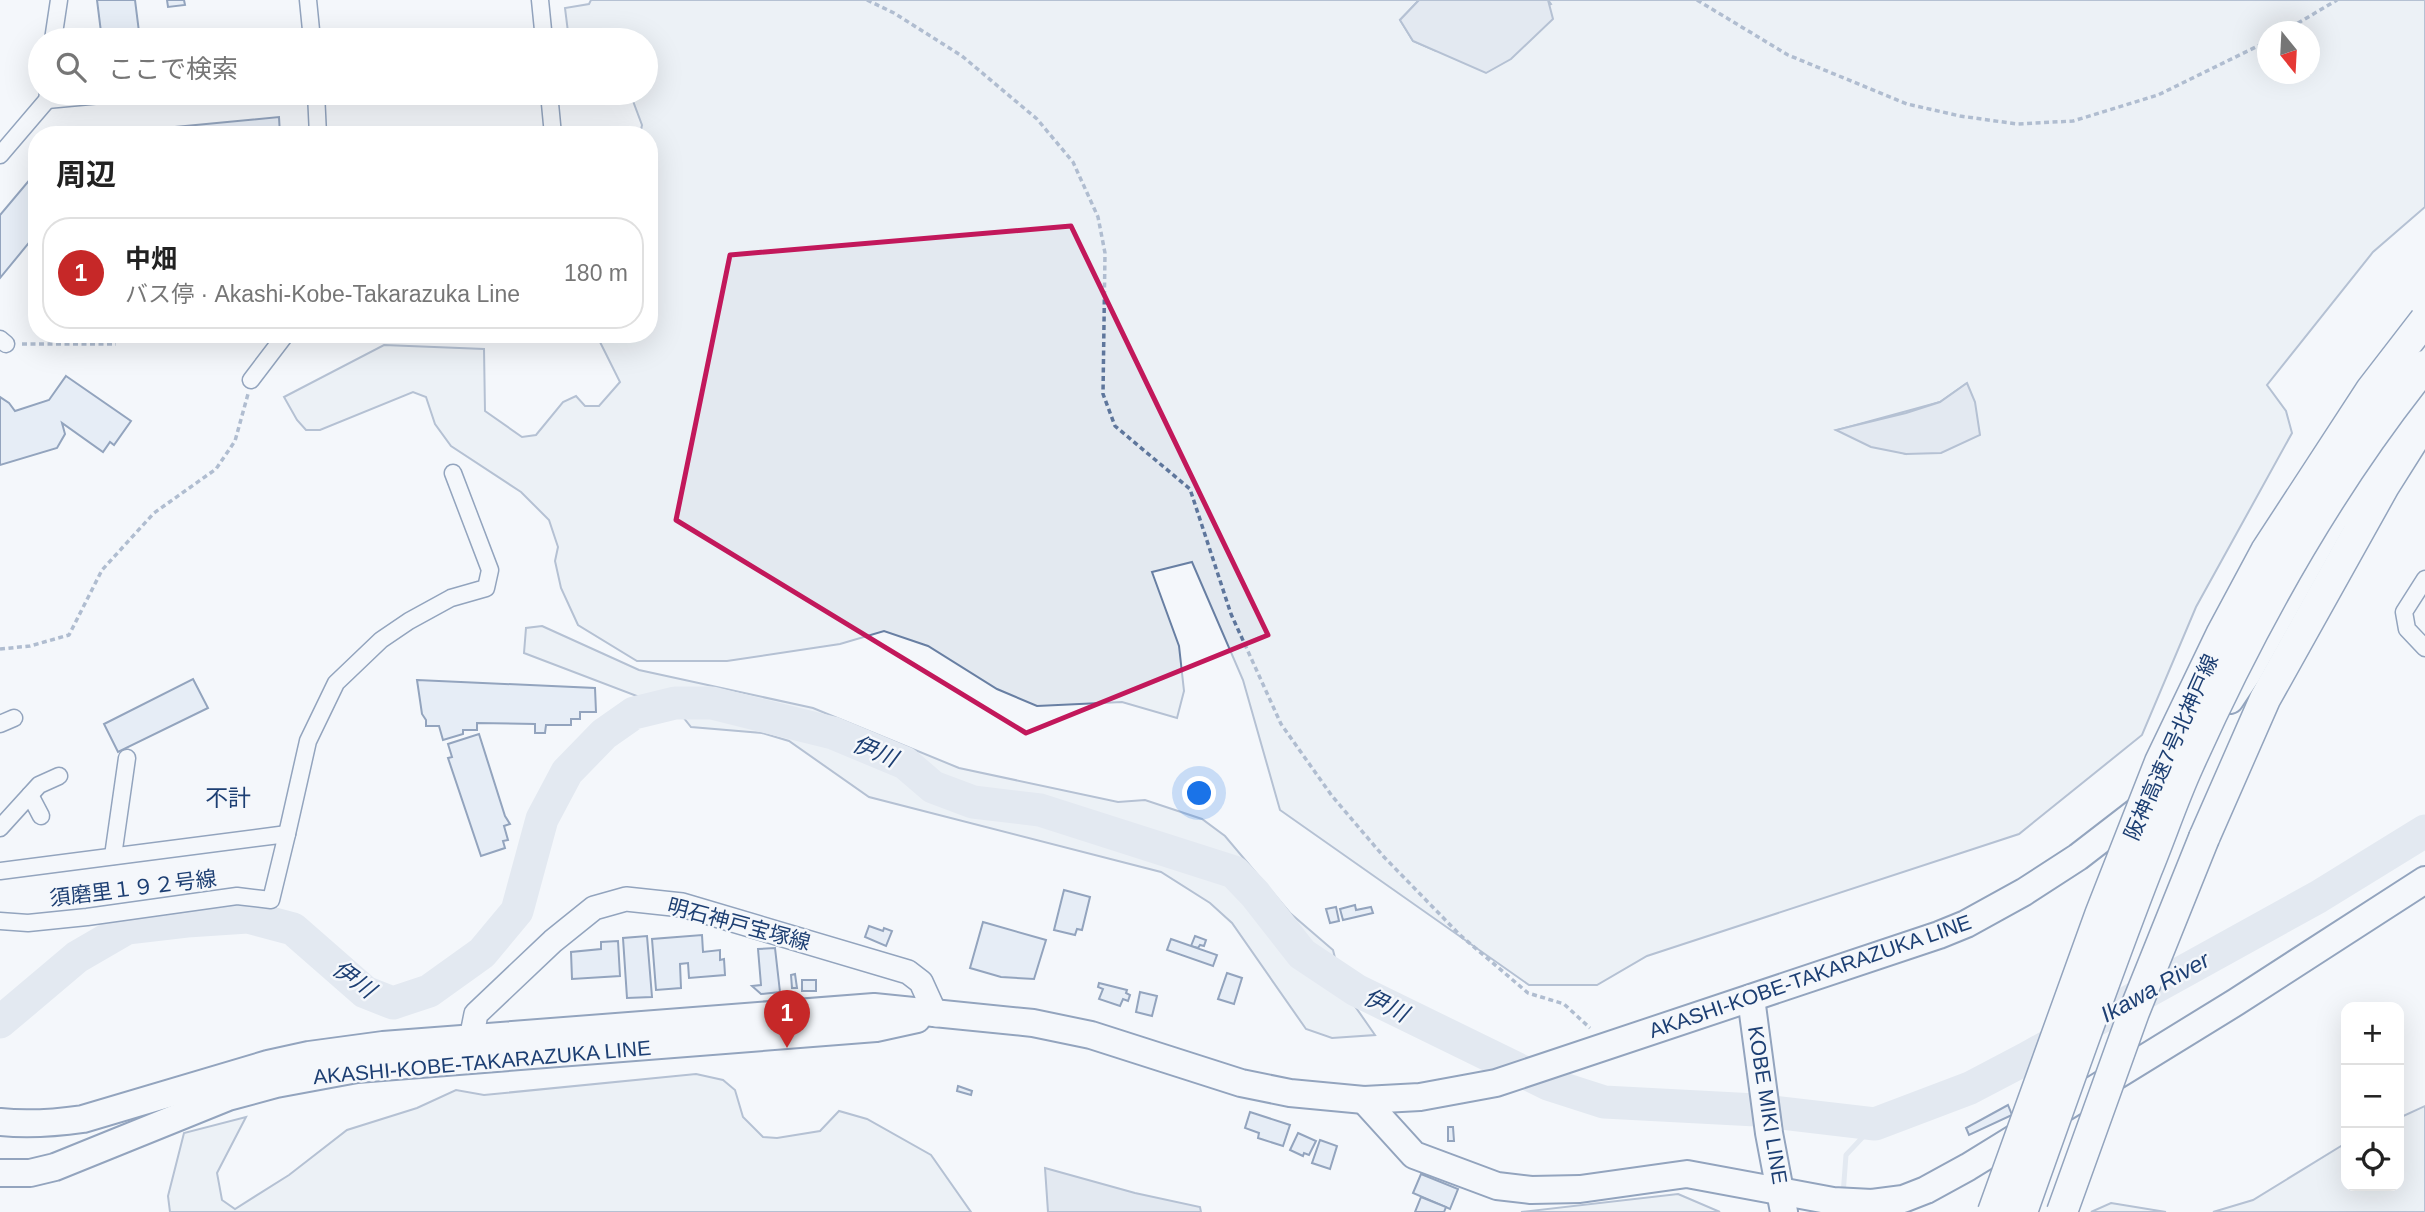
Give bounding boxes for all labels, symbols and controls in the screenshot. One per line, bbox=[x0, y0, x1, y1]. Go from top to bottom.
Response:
north arrow bbox=[2257, 21, 2320, 84]
search box bbox=[28, 28, 658, 105]
icon: search bbox=[52, 48, 90, 86]
text: ここで検索 bbox=[108, 54, 238, 84]
text: 周辺 bbox=[56, 158, 116, 191]
text: 中畑 bbox=[125, 244, 177, 274]
text: 1 bbox=[75, 260, 87, 286]
text: 180 m bbox=[564, 260, 628, 286]
text: バス停 · Akashi-Kobe-Takarazuka Line bbox=[125, 281, 520, 307]
street label: 阪神高速7号北神戸線 bbox=[2120, 651, 2222, 843]
water label: 伊川 bbox=[849, 730, 904, 773]
your location bbox=[1182, 776, 1216, 810]
district label: 不計 bbox=[205, 785, 251, 811]
street label: 須磨里１９２号線 bbox=[48, 866, 218, 910]
street label: 明石神戸宝塚線 bbox=[665, 894, 813, 954]
street label: AKASHI-KOBE-TAKARAZUKA LINE bbox=[1646, 910, 1974, 1042]
water label: Ikawa River bbox=[2096, 946, 2215, 1027]
water label: 伊川 bbox=[328, 955, 383, 1005]
water label: 伊川 bbox=[1360, 983, 1415, 1028]
pin: 1 bbox=[764, 990, 810, 1048]
map controls bbox=[2341, 1002, 2404, 1191]
button: + bbox=[2341, 1002, 2404, 1065]
street label: KOBE MIKI LINE bbox=[1744, 1024, 1792, 1186]
street label: AKASHI-KOBE-TAKARAZUKA LINE bbox=[312, 1036, 652, 1088]
button: − bbox=[2341, 1065, 2404, 1128]
button: locate bbox=[2341, 1128, 2404, 1191]

